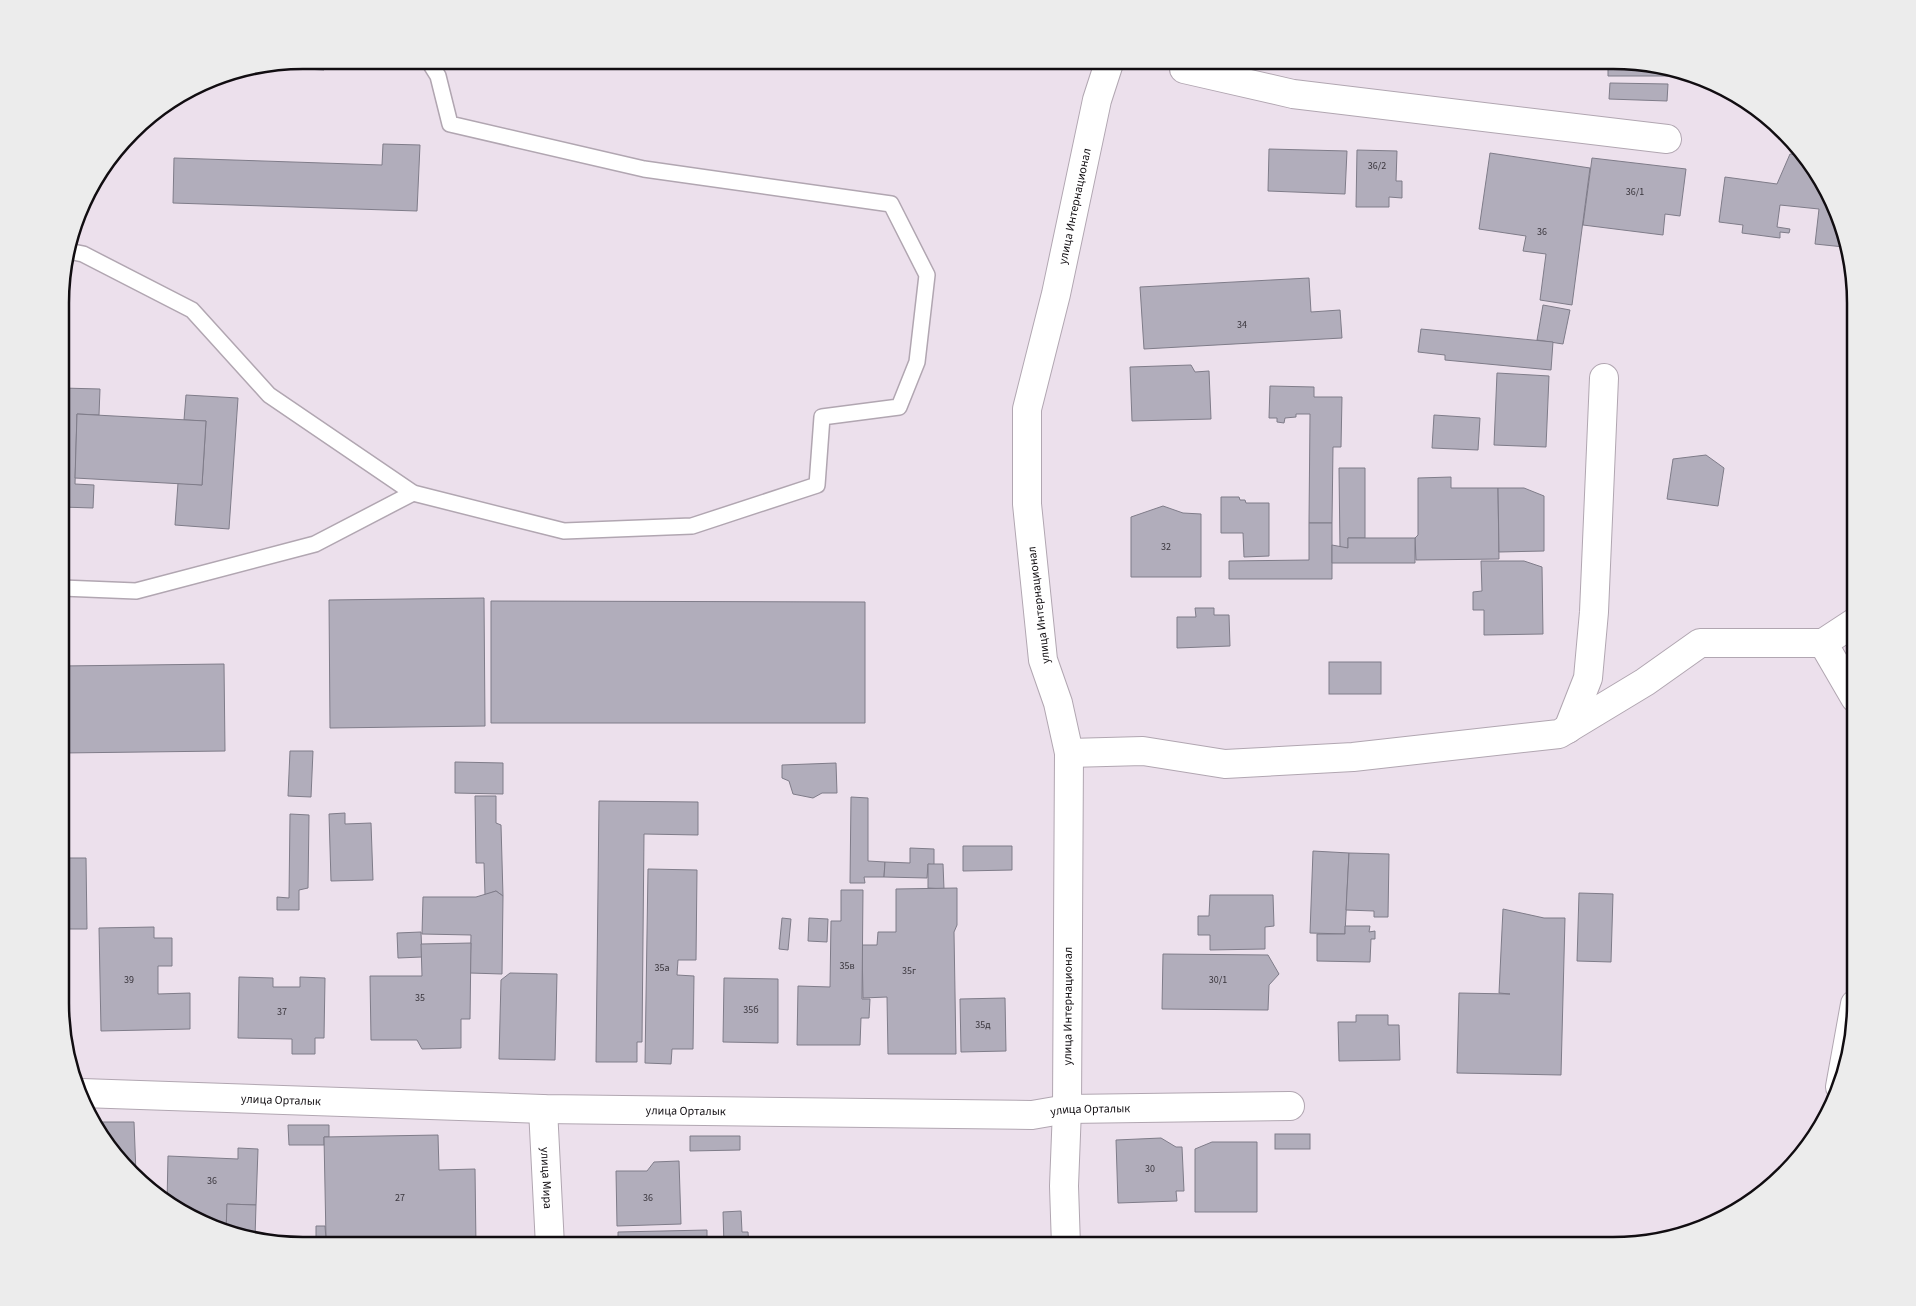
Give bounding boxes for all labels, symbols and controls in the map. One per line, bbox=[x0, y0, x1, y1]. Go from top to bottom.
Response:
street label: улица Интернационал bbox=[1054, 146, 1095, 266]
house number: 36/2 bbox=[1368, 159, 1386, 173]
house number: 36/1 bbox=[1626, 185, 1644, 199]
house number: 36 bbox=[1537, 225, 1547, 239]
house number: 34 bbox=[1237, 318, 1247, 332]
house number: 32 bbox=[1161, 540, 1171, 554]
street label: улица Интернационал bbox=[1023, 545, 1055, 665]
street label: улица Интернационал bbox=[1059, 947, 1076, 1065]
house number: 35в bbox=[839, 959, 855, 973]
house number: 35а bbox=[655, 961, 669, 975]
house number: 35г bbox=[902, 964, 916, 978]
house number: 39 bbox=[124, 973, 134, 987]
house number: 30/1 bbox=[1209, 973, 1227, 987]
house number: 35 bbox=[415, 991, 425, 1005]
house number: 35б bbox=[743, 1003, 759, 1017]
house number: 37 bbox=[277, 1005, 287, 1019]
house number: 35д bbox=[975, 1018, 991, 1032]
street label: улица Орталык bbox=[241, 1090, 321, 1110]
street label: улица Орталык bbox=[1049, 1100, 1130, 1120]
street label: улица Орталык bbox=[646, 1102, 726, 1120]
street label: улица Мира bbox=[536, 1147, 557, 1209]
house number: 30 bbox=[1145, 1162, 1155, 1176]
house number: 36 bbox=[207, 1174, 217, 1188]
house number: 27 bbox=[395, 1191, 405, 1205]
house number: 36 bbox=[643, 1191, 653, 1205]

